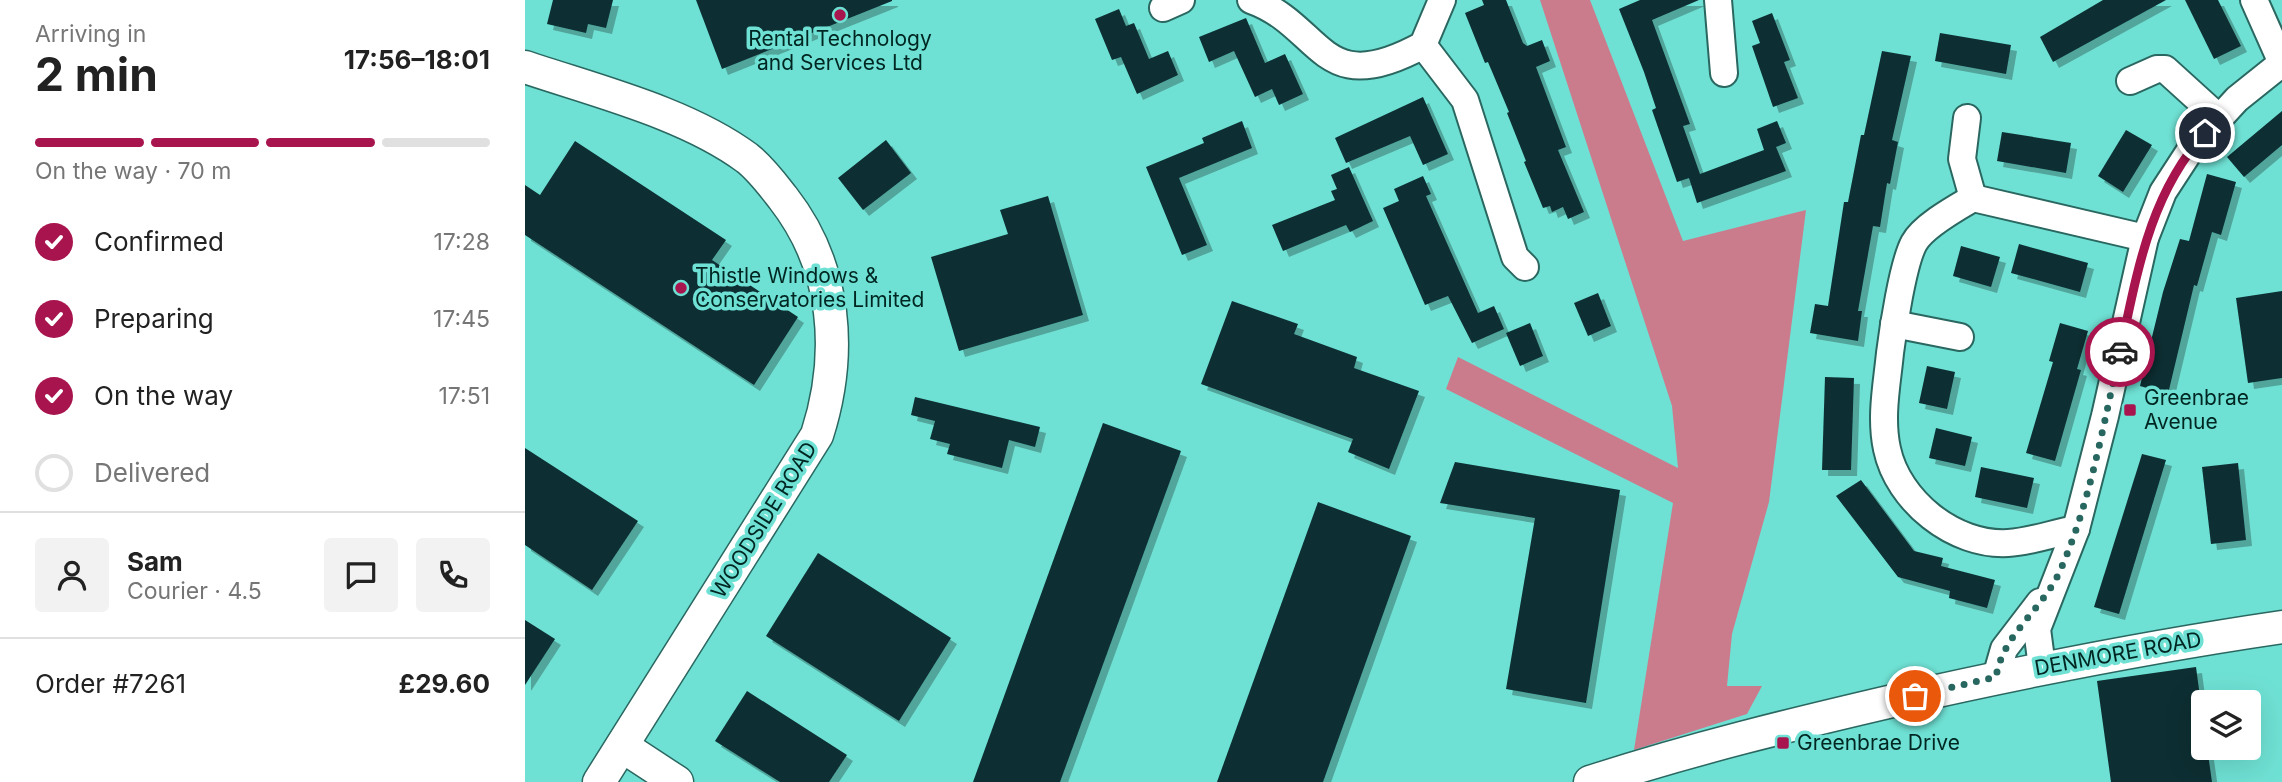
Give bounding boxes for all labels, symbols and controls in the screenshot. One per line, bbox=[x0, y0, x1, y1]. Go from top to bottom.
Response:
marker: Rental Technology and Services Ltd bbox=[832, 7, 848, 23]
text: Arriving in bbox=[35, 20, 146, 48]
place label: Rental Technology and Services Ltd bbox=[748, 26, 932, 75]
text: 17:56–18:01 bbox=[344, 44, 490, 75]
text: 2 min bbox=[35, 46, 158, 102]
pin bbox=[2175, 103, 2235, 163]
icon: home bbox=[2186, 114, 2224, 152]
text: On the way · 70 m bbox=[35, 157, 231, 185]
icon: check bbox=[35, 223, 73, 261]
text: Confirmed bbox=[94, 226, 224, 257]
text: 17:28 bbox=[434, 228, 490, 256]
place label: Thistle Windows & Conservatories Limited bbox=[695, 263, 924, 312]
marker: Thistle Windows & Conservatories Limited bbox=[673, 280, 689, 296]
icon: check bbox=[35, 300, 73, 338]
text: Preparing bbox=[94, 303, 214, 334]
text: 17:45 bbox=[433, 305, 490, 333]
courier bbox=[2085, 317, 2155, 387]
icon: car bbox=[2101, 333, 2139, 371]
icon: check bbox=[35, 377, 73, 415]
text: On the way bbox=[94, 380, 233, 411]
text: 17:51 bbox=[438, 382, 490, 410]
place label: Greenbrae Avenue bbox=[2144, 385, 2249, 434]
marker: Greenbrae Avenue bbox=[2122, 402, 2138, 418]
street label: WOODSIDE ROAD bbox=[705, 437, 822, 602]
text: Delivered bbox=[94, 457, 210, 488]
button: person bbox=[35, 538, 109, 612]
button: chat bbox=[324, 538, 398, 612]
button: phone bbox=[416, 538, 490, 612]
text: Sam bbox=[127, 546, 183, 577]
text: Courier · 4.5 bbox=[127, 577, 262, 605]
street label: DENMORE ROAD bbox=[2032, 627, 2203, 681]
pin bbox=[1885, 666, 1945, 726]
text: Order #7261 bbox=[35, 668, 186, 699]
text: £29.60 bbox=[399, 668, 490, 699]
icon: bag bbox=[1896, 677, 1934, 715]
map controls bbox=[2191, 690, 2261, 760]
button: layers bbox=[2191, 690, 2261, 760]
place label: Greenbrae Drive bbox=[1797, 730, 1960, 755]
marker: Greenbrae Drive bbox=[1775, 735, 1791, 751]

